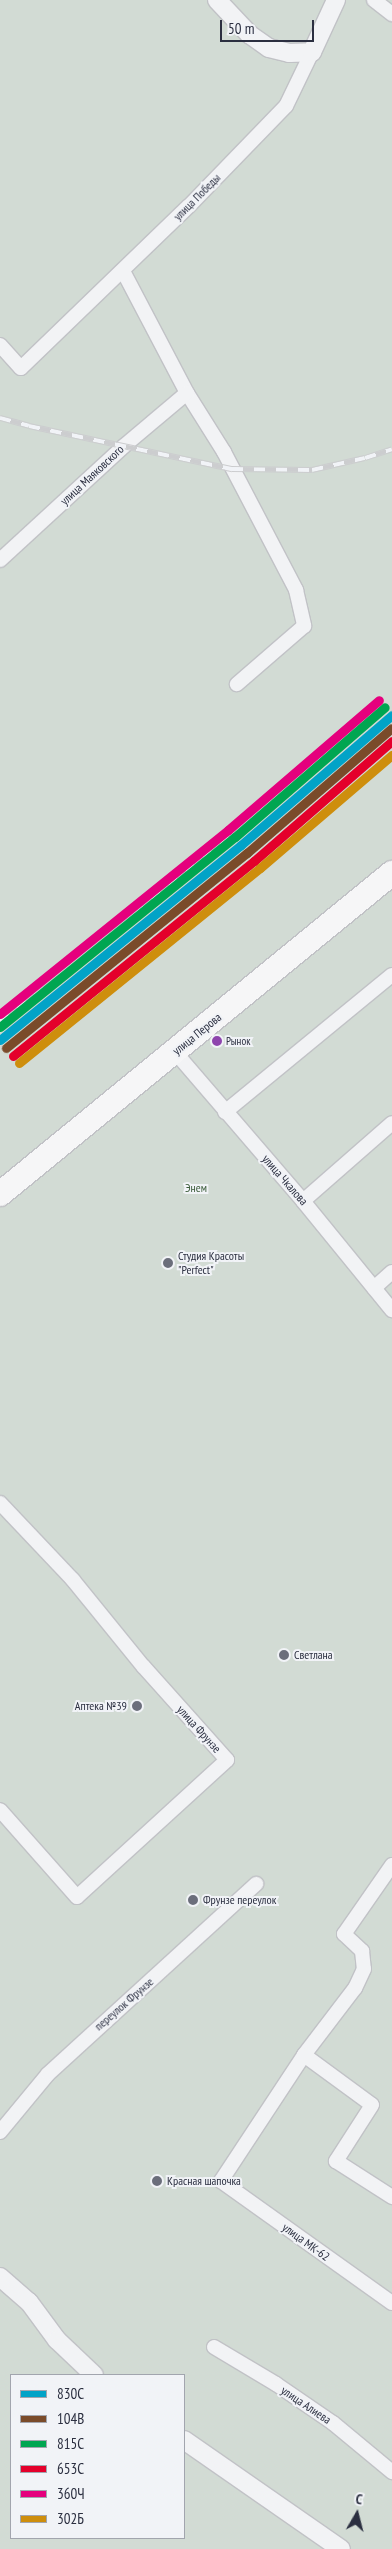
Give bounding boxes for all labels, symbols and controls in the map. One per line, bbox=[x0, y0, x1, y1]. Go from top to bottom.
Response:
scale bar bbox=[222, 10, 316, 42]
text: 50 m bbox=[228, 19, 254, 38]
street label: улица Победы bbox=[171, 171, 223, 223]
street label: улица Маяковского bbox=[57, 442, 127, 508]
street label: улица Перова bbox=[170, 1010, 224, 1058]
place label: Рынок bbox=[226, 1034, 250, 1048]
marker: Рынок bbox=[212, 1036, 222, 1046]
street label: улица Чкалова bbox=[259, 1152, 311, 1208]
park label: Энем bbox=[185, 1181, 207, 1195]
place label: Студия Красоты "Perfect" bbox=[178, 1249, 244, 1277]
marker: Студия Красоты "Perfect" bbox=[162, 1257, 174, 1269]
place label: Светлана bbox=[294, 1648, 333, 1662]
marker: Светлана bbox=[278, 1649, 290, 1661]
place label: Аптека №39 bbox=[75, 1699, 127, 1713]
marker: Аптека №39 bbox=[131, 1700, 143, 1712]
street label: улица Фрунзе bbox=[174, 1702, 224, 1756]
place label: Фрунзе переулок bbox=[203, 1893, 276, 1907]
marker: Фрунзе переулок bbox=[187, 1894, 199, 1906]
street label: переулок Фрунзе bbox=[92, 1975, 156, 2033]
place label: Красная шапочка bbox=[167, 2174, 241, 2188]
marker: Красная шапочка bbox=[151, 2175, 163, 2187]
street label: улица МК-62 bbox=[280, 2220, 332, 2264]
legend bbox=[10, 2374, 185, 2539]
street label: улица Алиева bbox=[278, 2383, 334, 2427]
text: 830С bbox=[57, 2384, 84, 2403]
text: 104В bbox=[57, 2409, 84, 2428]
text: 815С bbox=[57, 2434, 84, 2453]
text: 653С bbox=[57, 2459, 84, 2478]
text: 360Ч bbox=[57, 2484, 85, 2503]
north arrow bbox=[332, 2489, 382, 2539]
text: С bbox=[355, 2490, 364, 2509]
text: 302Б bbox=[57, 2509, 84, 2528]

